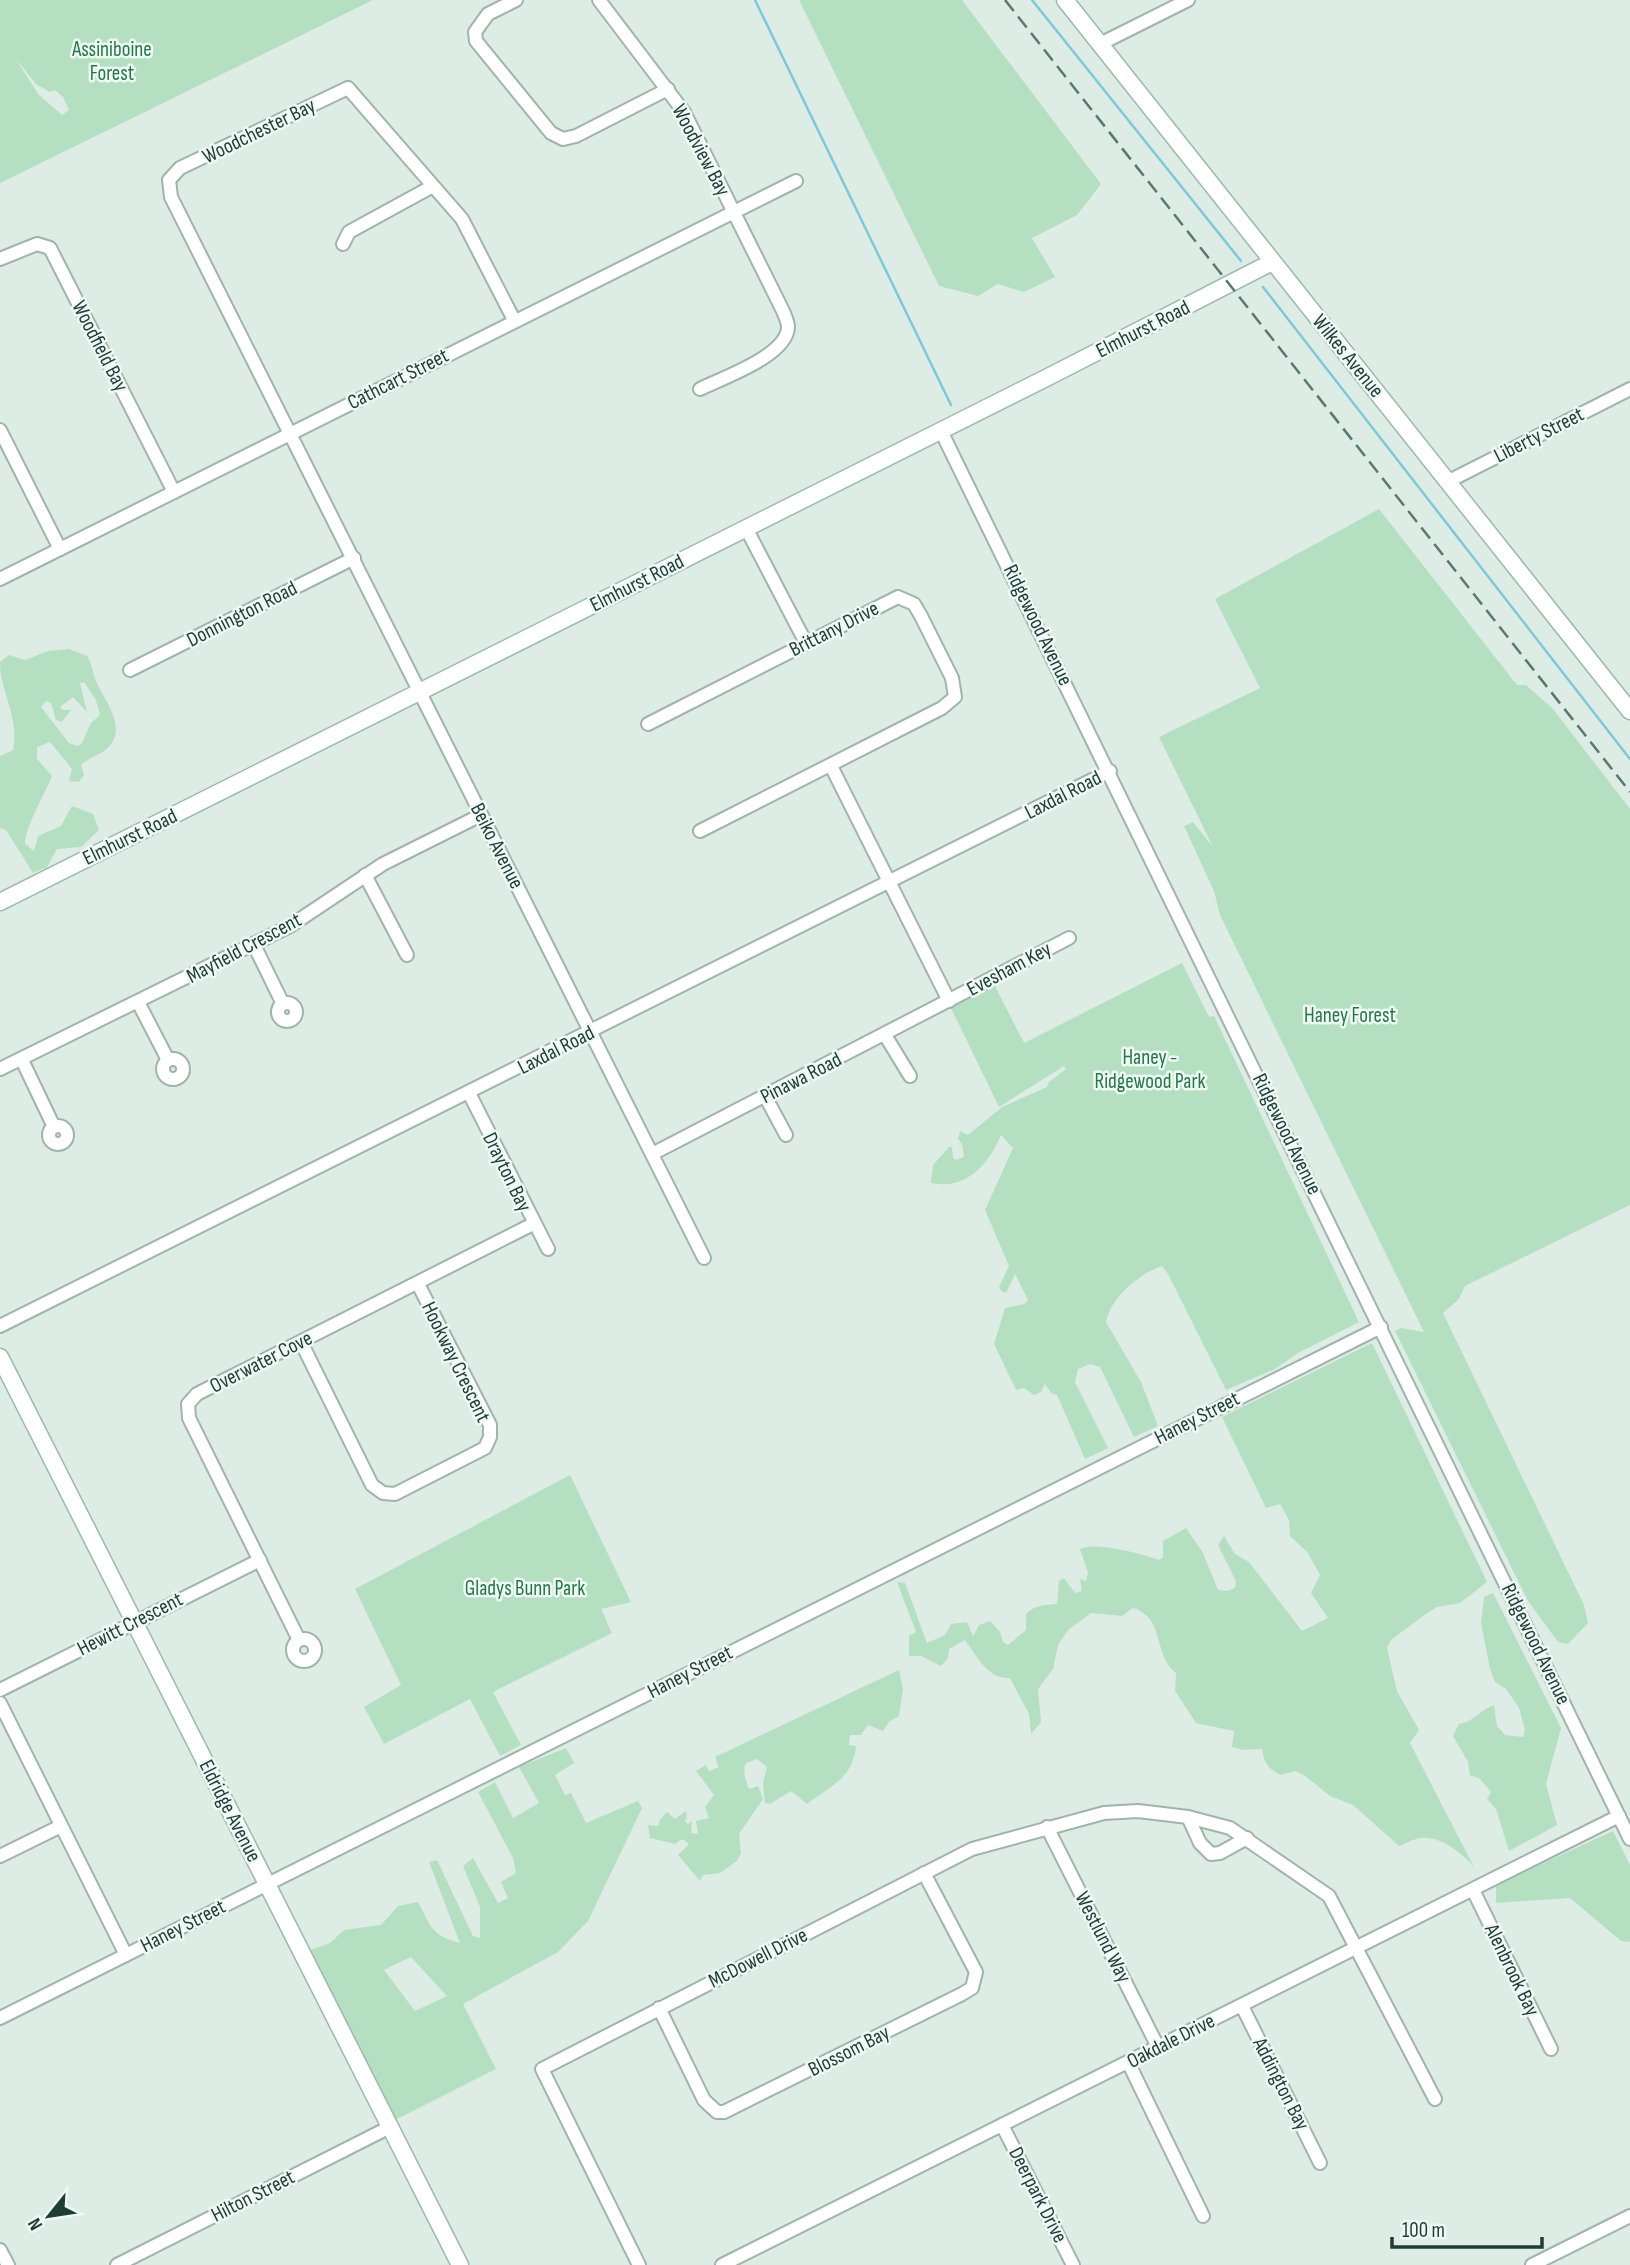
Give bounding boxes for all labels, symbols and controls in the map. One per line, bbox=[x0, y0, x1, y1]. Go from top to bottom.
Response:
park label: Assiniboine Forest bbox=[71, 37, 152, 86]
street label: Woodchester Bay bbox=[199, 93, 319, 169]
street label: Woodview Bay bbox=[666, 100, 736, 200]
street label: Elmhurst Road bbox=[1092, 295, 1194, 363]
street label: Woodfield Bay bbox=[66, 296, 134, 396]
street label: Wilkes Avenue bbox=[1307, 309, 1389, 403]
street label: Cathcart Street bbox=[343, 343, 453, 415]
street label: Liberty Street bbox=[1490, 402, 1588, 468]
street label: Elmhurst Road bbox=[586, 549, 688, 617]
street label: Ridgewood Avenue bbox=[998, 560, 1078, 690]
street label: Donnington Road bbox=[183, 576, 301, 652]
street label: Brittany Drive bbox=[785, 596, 883, 662]
street label: Laxdal Road bbox=[1021, 765, 1105, 825]
street label: Beiko Avenue bbox=[465, 799, 529, 893]
street label: Elmhurst Road bbox=[79, 803, 181, 871]
street label: Mayfield Crescent bbox=[182, 907, 306, 989]
street label: Evesham Key bbox=[963, 936, 1055, 1002]
park label: Haney Forest bbox=[1304, 1003, 1396, 1028]
street label: Laxdal Road bbox=[514, 1020, 598, 1080]
park label: Haney - Ridgewood Park bbox=[1095, 1045, 1206, 1094]
street label: Pinawa Road bbox=[756, 1047, 846, 1109]
street label: Ridgewood Avenue bbox=[1247, 1069, 1327, 1199]
street label: Drayton Bay bbox=[477, 1128, 537, 1216]
street label: Hookway Crescent bbox=[416, 1298, 496, 1426]
street label: Overwater Cove bbox=[206, 1326, 316, 1398]
street label: Haney Street bbox=[1150, 1386, 1244, 1450]
park label: Gladys Bunn Park bbox=[465, 1576, 585, 1601]
street label: Ridgewood Avenue bbox=[1496, 1579, 1576, 1709]
street label: Hewitt Crescent bbox=[73, 1587, 187, 1661]
street label: Haney Street bbox=[643, 1640, 737, 1704]
street label: Eldridge Avenue bbox=[194, 1756, 266, 1866]
street label: Westlund Way bbox=[1069, 1887, 1137, 1987]
street label: Haney Street bbox=[136, 1894, 230, 1958]
street label: Alenbrook Bay bbox=[1479, 1919, 1545, 2020]
street label: McDowell Drive bbox=[704, 1922, 812, 1994]
street label: Oakdale Drive bbox=[1123, 2008, 1219, 2074]
street label: Blossom Bay bbox=[804, 2020, 894, 2082]
street label: Addington Bay bbox=[1247, 2033, 1315, 2134]
street label: Deerpark Drive bbox=[1003, 2143, 1073, 2247]
street label: Hilton Street bbox=[207, 2164, 299, 2228]
north arrow bbox=[14, 2181, 84, 2251]
scale bar bbox=[1392, 2206, 1542, 2250]
text: N bbox=[23, 2214, 48, 2234]
text: 100 m bbox=[1402, 2218, 1445, 2243]

